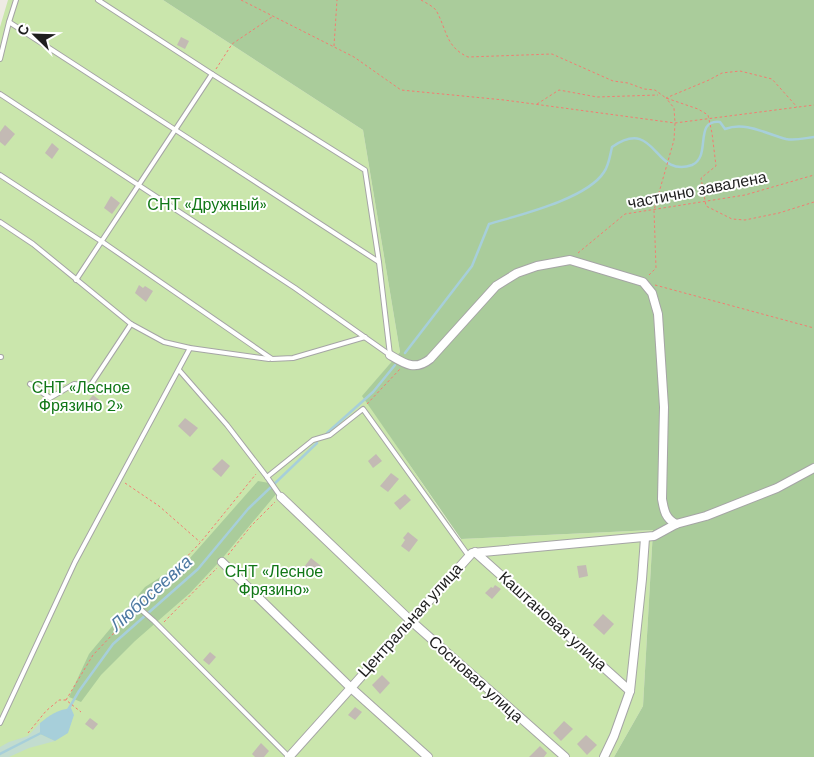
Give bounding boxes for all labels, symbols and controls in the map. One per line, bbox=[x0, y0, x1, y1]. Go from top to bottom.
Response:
north arrow bbox=[10, 10, 60, 60]
text: С bbox=[13, 22, 33, 38]
street label: частично завалена bbox=[626, 166, 768, 214]
park label: СНТ «Дружный» bbox=[147, 194, 267, 215]
park label: СНТ «Лесное Фрязино 2» bbox=[32, 377, 130, 416]
water label: Любосеевка bbox=[104, 550, 197, 637]
street label: Центральная улица bbox=[353, 558, 467, 682]
park label: СНТ «Лесное Фрязино» bbox=[225, 561, 323, 600]
street label: Каштановая улица bbox=[494, 567, 612, 675]
street label: Сосновая улица bbox=[424, 631, 528, 727]

